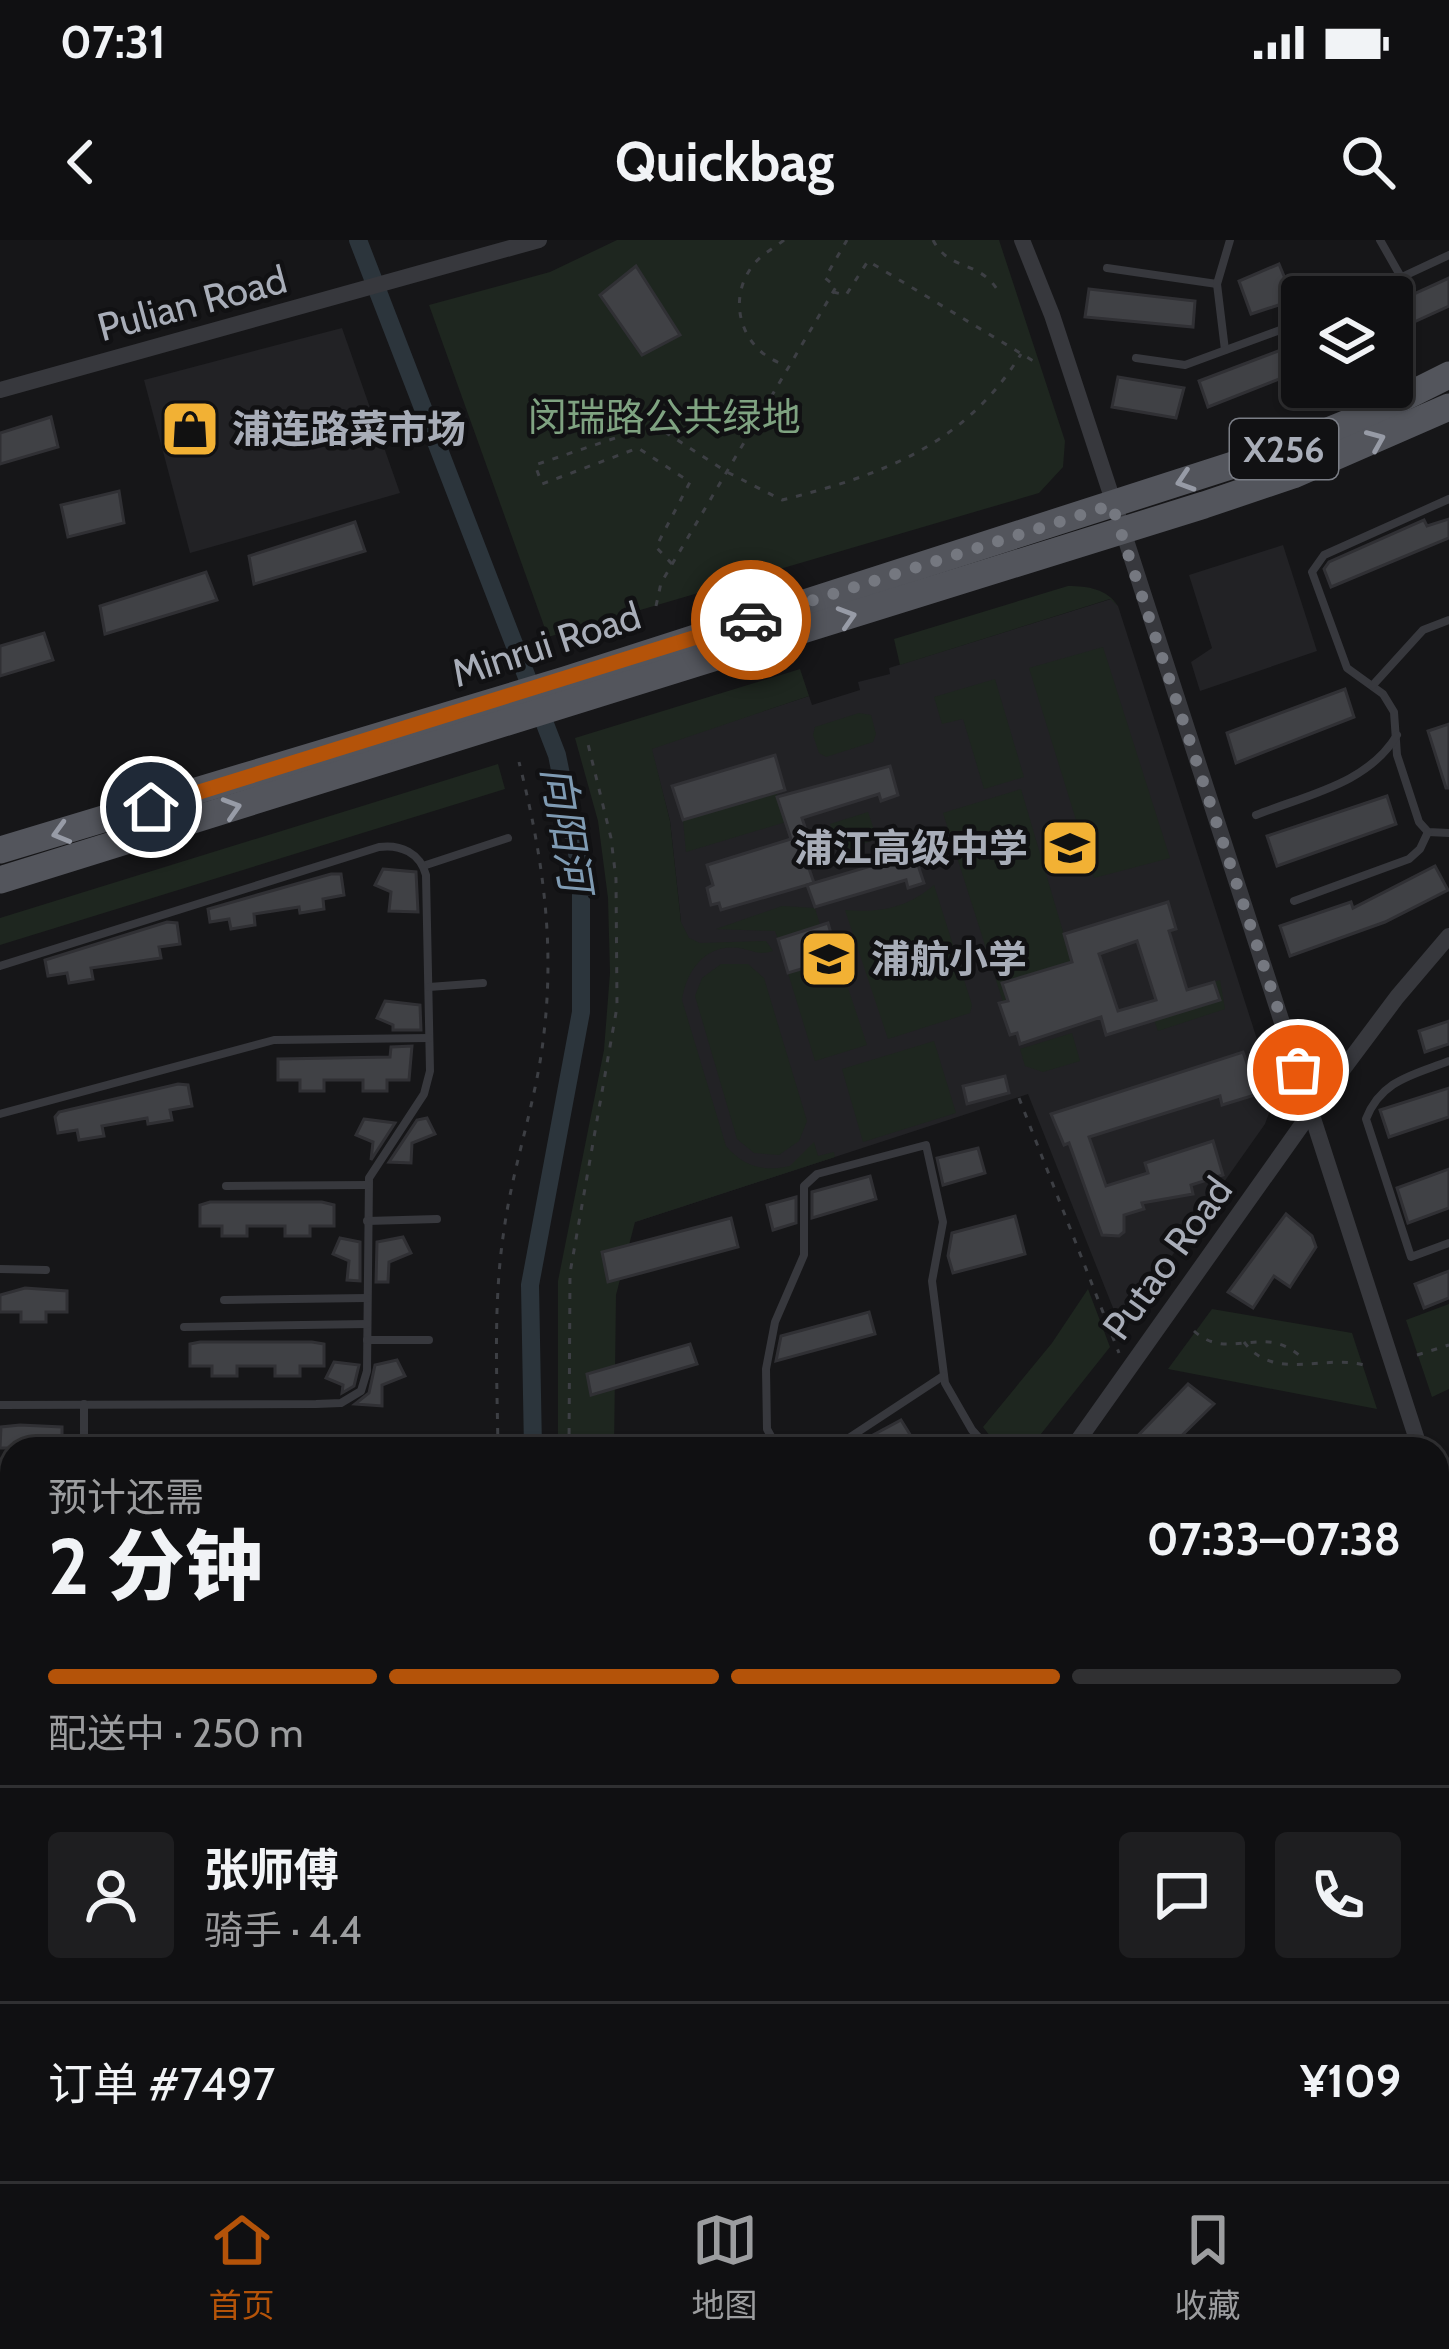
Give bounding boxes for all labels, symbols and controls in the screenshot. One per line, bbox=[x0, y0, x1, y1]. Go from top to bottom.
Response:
text: 07:31 bbox=[60, 15, 166, 69]
icon: back bbox=[48, 129, 114, 195]
text: Quickbag bbox=[615, 129, 834, 195]
icon: search bbox=[1335, 129, 1401, 195]
street label: Pulian Road bbox=[92, 255, 292, 351]
map controls bbox=[1281, 276, 1413, 408]
button: layers bbox=[1281, 276, 1413, 408]
park label: 闵瑞路公共绿地 bbox=[527, 393, 801, 441]
shop icon: 浦连路菜市场 bbox=[159, 398, 221, 460]
place label: 浦连路菜市场 bbox=[232, 405, 466, 453]
road number: X256 bbox=[1230, 419, 1338, 479]
one-way arrow bbox=[1363, 431, 1385, 455]
one-way arrow bbox=[1175, 466, 1196, 491]
courier bbox=[691, 560, 811, 680]
icon: car bbox=[718, 587, 784, 653]
street label: Minrui Road bbox=[445, 591, 647, 697]
one-way arrow bbox=[836, 606, 857, 631]
pin bbox=[100, 756, 202, 858]
water label: 向阳河 bbox=[531, 763, 604, 902]
icon: home bbox=[118, 774, 184, 840]
one-way arrow bbox=[221, 797, 242, 822]
school or university icon: 浦江高级中学 bbox=[1039, 817, 1101, 879]
one-way arrow bbox=[51, 818, 71, 843]
place label: 浦江高级中学 bbox=[794, 824, 1028, 872]
school or university icon: 浦航小学 bbox=[798, 928, 860, 990]
place label: 浦航小学 bbox=[871, 935, 1027, 983]
pin bbox=[1247, 1019, 1349, 1121]
icon: bag bbox=[1265, 1037, 1331, 1103]
street label: Putao Road bbox=[1092, 1167, 1242, 1349]
text: 预计还需 bbox=[48, 1473, 204, 1521]
text: 07:33–07:38 bbox=[1147, 1512, 1401, 1566]
text: 2 分钟 bbox=[48, 1519, 263, 1614]
text: 配送中 · 250 m bbox=[48, 1709, 304, 1757]
button: person bbox=[48, 1832, 174, 1958]
button: chat bbox=[1119, 1832, 1245, 1958]
button: phone bbox=[1275, 1832, 1401, 1958]
text: 张师傅 bbox=[204, 1843, 339, 1897]
text: 骑手 · 4.4 bbox=[204, 1906, 361, 1954]
text: ¥109 bbox=[1300, 2054, 1401, 2108]
text: 订单 #7497 bbox=[48, 2057, 275, 2111]
tab: 首页 bbox=[209, 2207, 275, 2327]
tab: 地图 bbox=[692, 2207, 758, 2327]
tab: 收藏 bbox=[1175, 2207, 1241, 2327]

